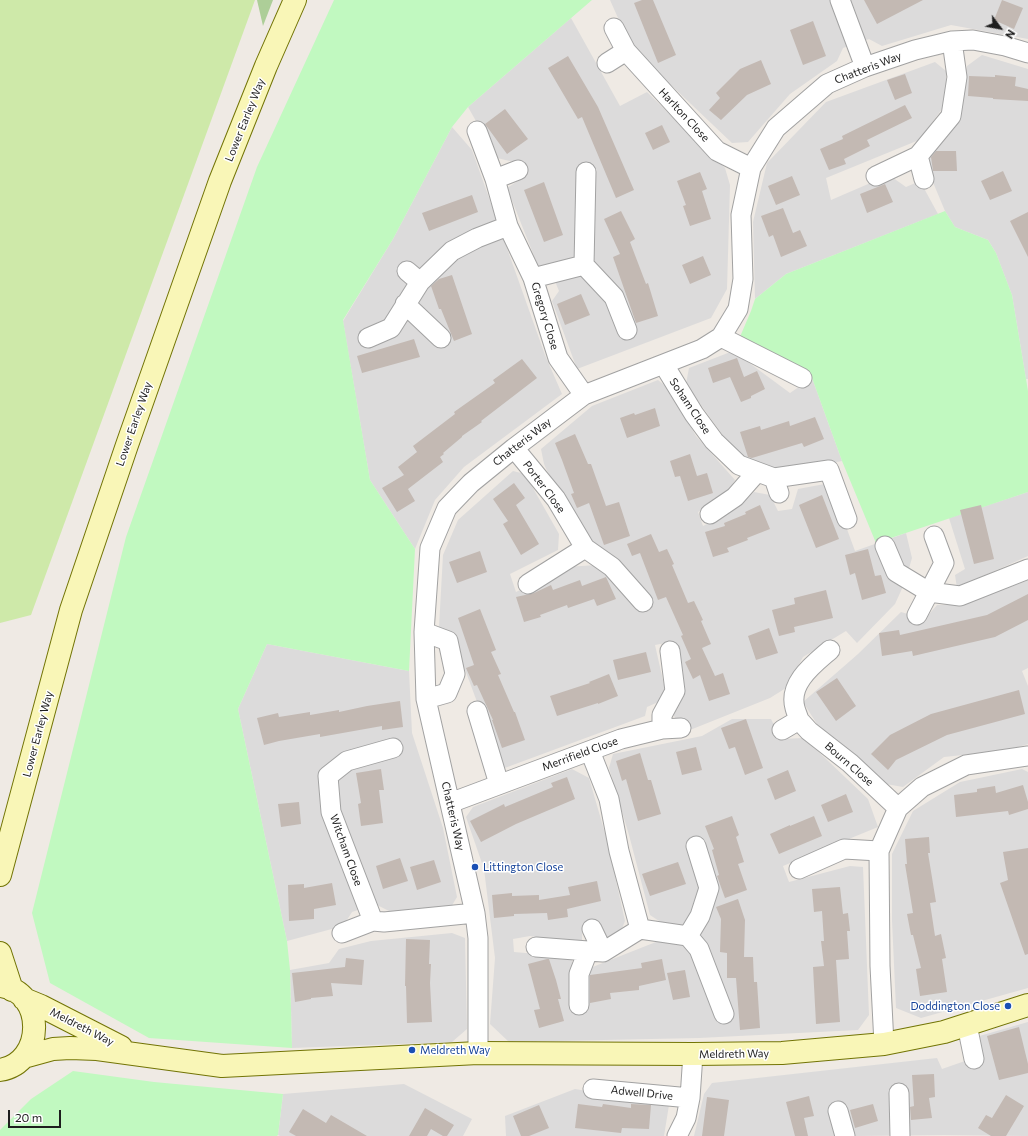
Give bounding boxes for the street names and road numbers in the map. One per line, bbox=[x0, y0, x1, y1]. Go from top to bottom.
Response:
street label: Chatteris Way bbox=[833, 49, 903, 87]
street label: Lower Earley Way bbox=[222, 77, 268, 163]
street label: Harlton Close bbox=[656, 86, 712, 144]
street label: Gregory Close bbox=[528, 280, 562, 352]
street label: Soham Close bbox=[667, 376, 713, 436]
street label: Lower Earley Way bbox=[113, 380, 155, 468]
street label: Chatteris Way bbox=[490, 415, 554, 469]
street label: Porter Close bbox=[520, 458, 568, 516]
street label: Lower Earley Way bbox=[20, 690, 56, 778]
street label: Merrifield Close bbox=[540, 734, 620, 774]
street label: Bourn Close bbox=[822, 739, 876, 789]
street label: Chatteris Way bbox=[439, 780, 467, 852]
street label: Witcham Close bbox=[327, 812, 365, 888]
street label: Meldreth Way bbox=[48, 1005, 116, 1049]
street label: Meldreth Way bbox=[699, 1047, 769, 1061]
street label: Adwell Drive bbox=[610, 1083, 674, 1103]

